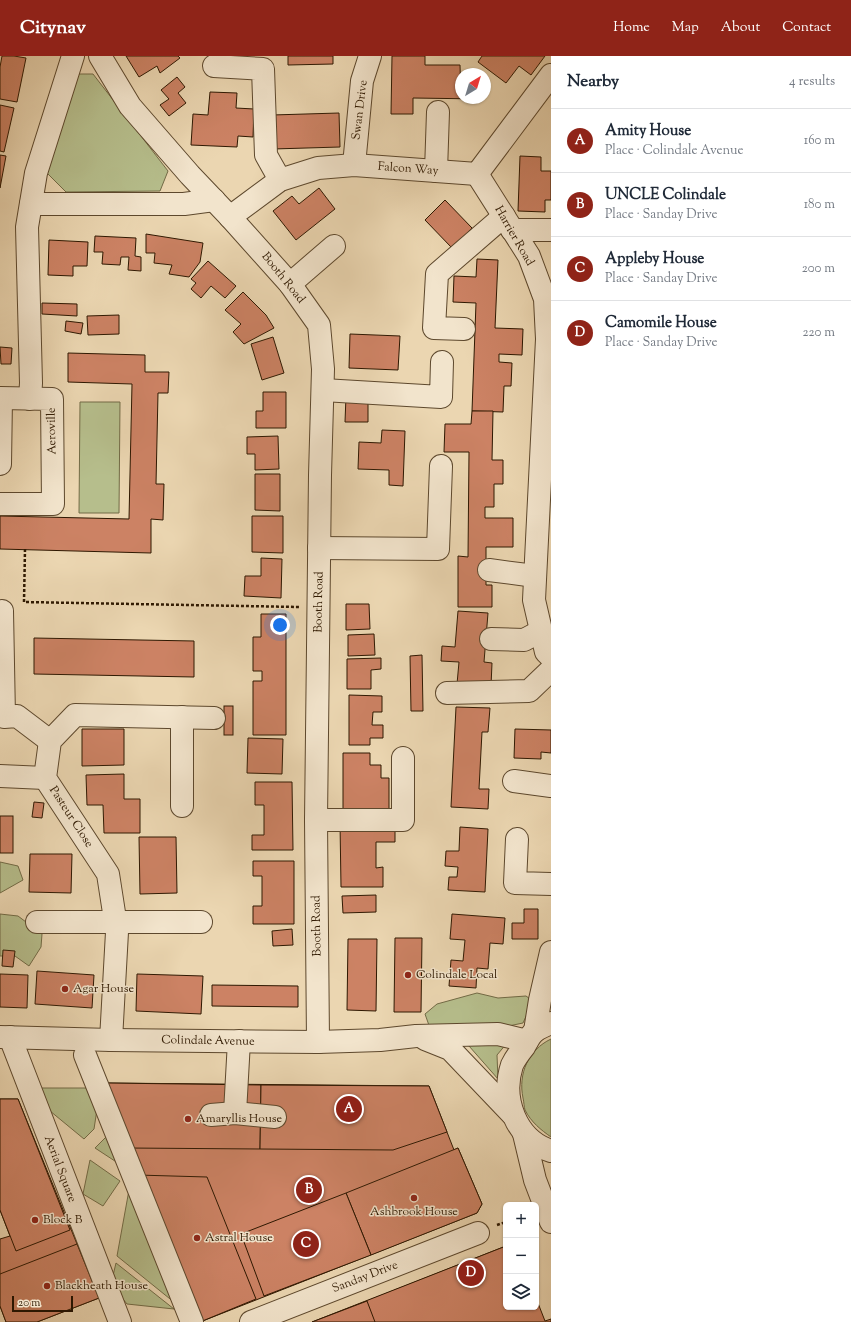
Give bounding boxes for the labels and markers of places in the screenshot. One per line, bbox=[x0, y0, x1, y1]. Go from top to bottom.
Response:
place label: Colindale Local bbox=[416, 966, 498, 984]
marker: Colindale Local bbox=[403, 970, 413, 980]
place label: Agar House bbox=[73, 980, 134, 998]
marker: Agar House bbox=[60, 984, 70, 994]
pin: A bbox=[336, 1094, 362, 1124]
place label: Amaryllis House bbox=[196, 1110, 283, 1128]
marker: Amaryllis House bbox=[183, 1114, 193, 1124]
pin: B bbox=[296, 1175, 322, 1205]
marker: Ashbrook House bbox=[409, 1193, 419, 1203]
place label: Ashbrook House bbox=[370, 1203, 458, 1221]
place label: Block B bbox=[43, 1211, 83, 1229]
marker: Block B bbox=[30, 1215, 40, 1225]
place label: Astral House bbox=[205, 1229, 273, 1247]
pin: C bbox=[293, 1229, 319, 1259]
marker: Astral House bbox=[192, 1233, 202, 1243]
pin: D bbox=[458, 1258, 484, 1288]
place label: Blackheath House bbox=[55, 1277, 148, 1295]
marker: Blackheath House bbox=[42, 1281, 52, 1291]

